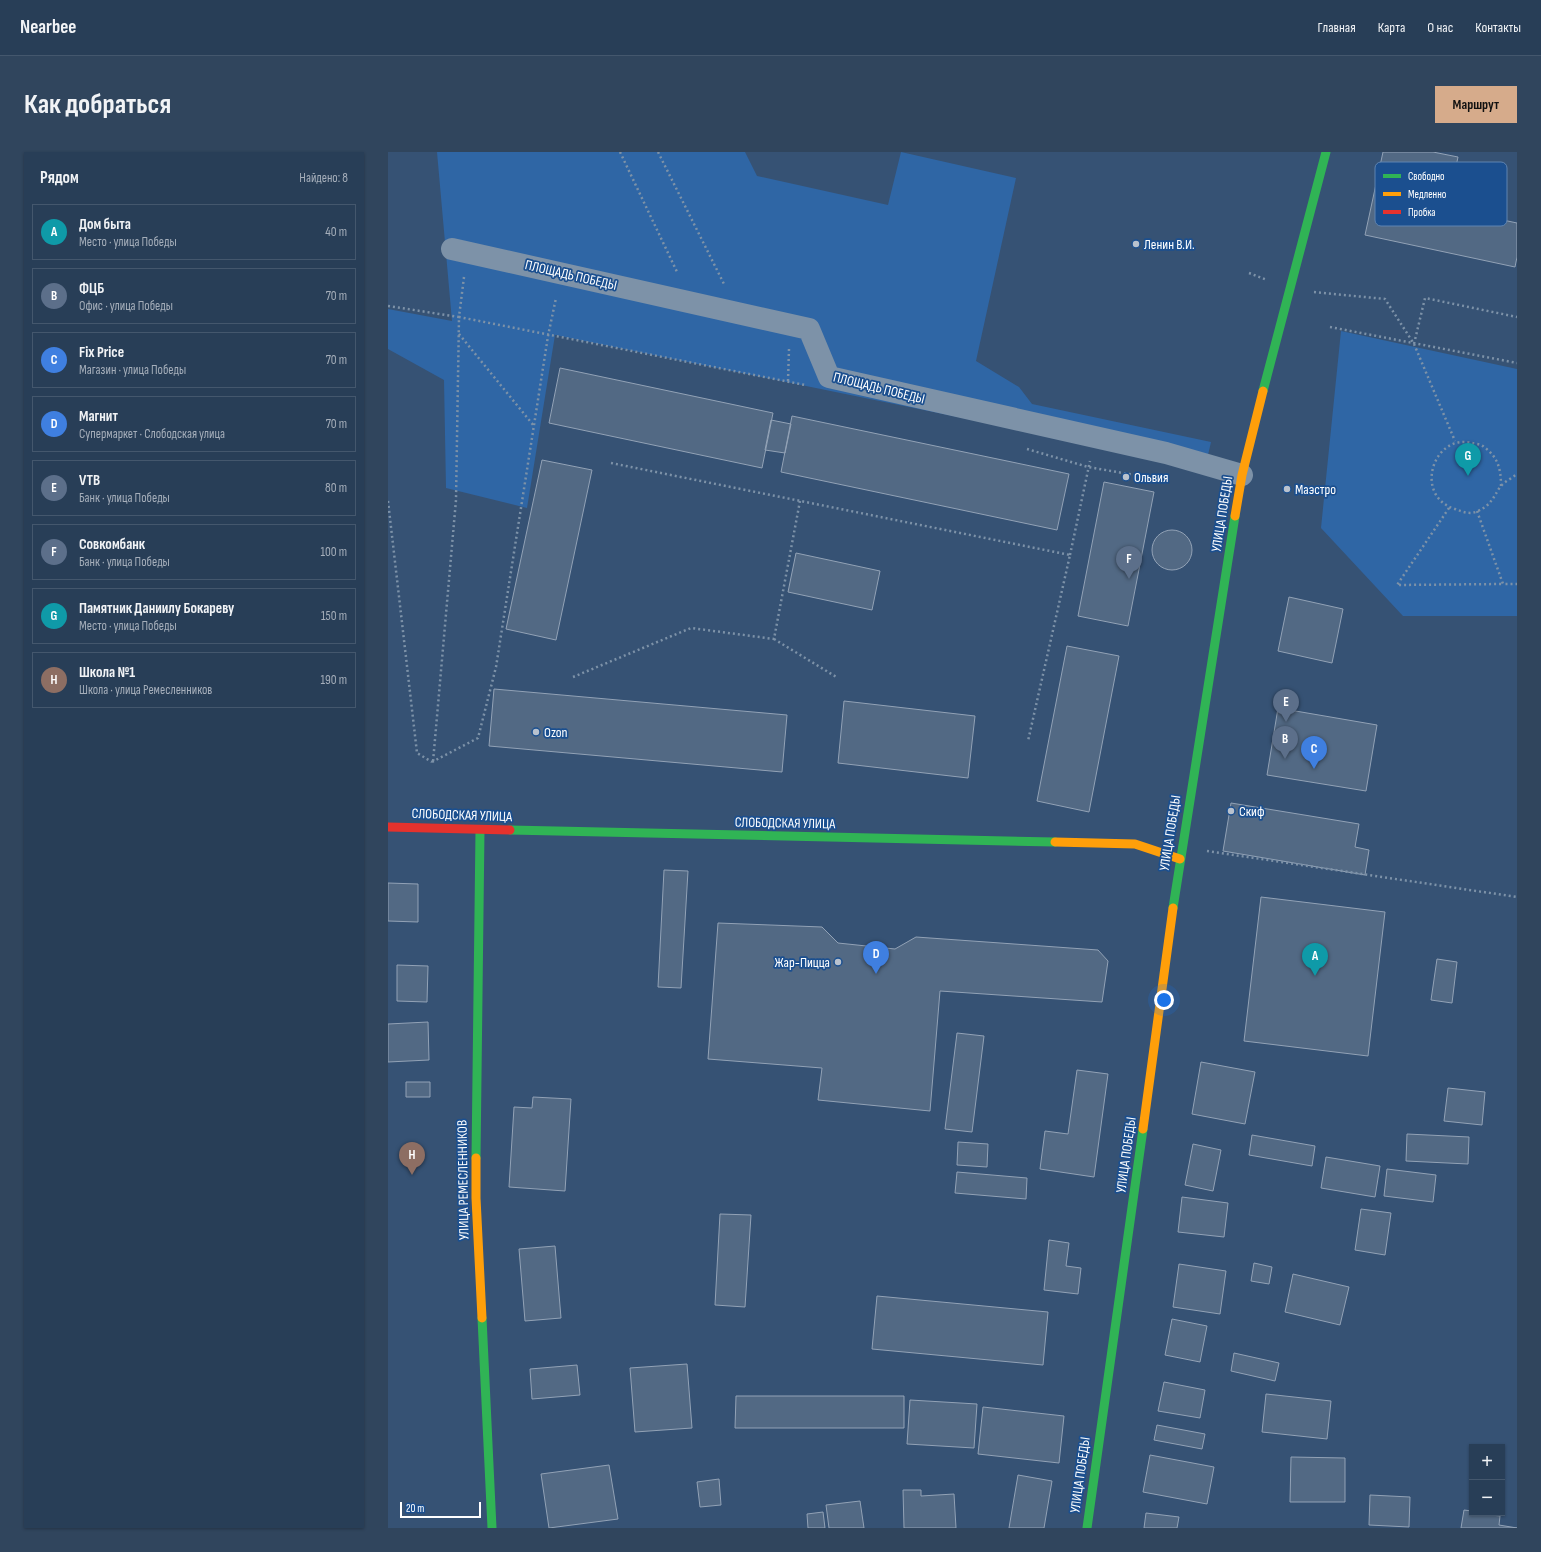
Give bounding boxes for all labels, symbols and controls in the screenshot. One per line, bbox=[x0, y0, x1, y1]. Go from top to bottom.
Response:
text: Nearbee bbox=[20, 16, 76, 39]
text: Главная bbox=[1318, 19, 1356, 36]
text: Карта bbox=[1378, 19, 1405, 36]
text: О нас bbox=[1427, 19, 1453, 36]
text: Контакты bbox=[1475, 19, 1521, 36]
button: Маршрут bbox=[1435, 86, 1517, 123]
text: Как добраться bbox=[24, 88, 171, 121]
legend bbox=[1375, 162, 1507, 226]
text: Рядом bbox=[40, 168, 79, 188]
text: Найдено: 8 bbox=[299, 170, 348, 186]
text: Свободно bbox=[1408, 170, 1445, 183]
text: Медленно bbox=[1408, 188, 1447, 201]
text: Пробка bbox=[1408, 206, 1436, 219]
text: Дом быта bbox=[79, 215, 131, 234]
text: A bbox=[51, 224, 57, 240]
text: 40 m bbox=[325, 224, 347, 240]
text: Место · улица Победы bbox=[79, 234, 177, 250]
place label: Ленин В.И. bbox=[1144, 236, 1195, 253]
marker: Ленин В.И. bbox=[1131, 239, 1141, 249]
street label: ПЛОЩАДЬ ПОБЕДЫ bbox=[523, 256, 619, 294]
text: ФЦБ bbox=[79, 279, 104, 298]
text: B bbox=[51, 288, 57, 304]
text: 70 m bbox=[326, 288, 347, 304]
text: Офис · улица Победы bbox=[79, 298, 173, 314]
text: Fix Price bbox=[79, 343, 124, 362]
text: C bbox=[51, 352, 57, 368]
text: 70 m bbox=[326, 352, 347, 368]
text: Магазин · улица Победы bbox=[79, 362, 186, 378]
street label: ПЛОЩАДЬ ПОБЕДЫ bbox=[831, 368, 927, 408]
text: Магнит bbox=[79, 407, 118, 426]
text: D bbox=[51, 416, 57, 432]
text: 70 m bbox=[326, 416, 347, 432]
text: Супермаркет · Слободская улица bbox=[79, 426, 225, 442]
pin: G bbox=[1455, 443, 1481, 476]
place label: Ольвия bbox=[1134, 469, 1168, 486]
text: VTB bbox=[79, 471, 100, 490]
marker: Ольвия bbox=[1121, 472, 1131, 482]
street label: УЛИЦА ПОБЕДЫ bbox=[1208, 475, 1236, 553]
text: E bbox=[51, 480, 57, 496]
text: 80 m bbox=[325, 480, 347, 496]
place label: Маэстро bbox=[1295, 481, 1336, 498]
marker: Маэстро bbox=[1282, 484, 1292, 494]
text: Банк · улица Победы bbox=[79, 490, 170, 506]
text: Совкомбанк bbox=[79, 535, 145, 554]
text: F bbox=[51, 544, 57, 560]
text: 100 m bbox=[320, 544, 347, 560]
pin: F bbox=[1116, 546, 1142, 579]
text: Банк · улица Победы bbox=[79, 554, 170, 570]
text: Памятник Даниилу Бокареву bbox=[79, 599, 234, 618]
text: G bbox=[51, 608, 57, 624]
text: 150 m bbox=[321, 608, 347, 624]
text: Место · улица Победы bbox=[79, 618, 177, 634]
text: Школа №1 bbox=[79, 663, 135, 682]
text: H bbox=[51, 672, 57, 688]
text: 190 m bbox=[320, 672, 347, 688]
text: Школа · улица Ремесленников bbox=[79, 682, 212, 698]
pin: E bbox=[1273, 689, 1299, 722]
place label: Ozon bbox=[544, 724, 568, 741]
pin: B bbox=[1272, 726, 1298, 759]
marker: Ozon bbox=[531, 727, 541, 737]
pin: C bbox=[1301, 736, 1327, 769]
street label: УЛИЦА ПОБЕДЫ bbox=[1156, 794, 1184, 872]
place label: Скиф bbox=[1239, 803, 1264, 820]
street label: СЛОБОДСКАЯ УЛИЦА bbox=[411, 805, 514, 825]
marker: Скиф bbox=[1226, 806, 1236, 816]
street label: СЛОБОДСКАЯ УЛИЦА bbox=[735, 814, 836, 832]
pin: D bbox=[863, 941, 889, 974]
pin: A bbox=[1302, 943, 1328, 976]
place label: Жар-Пицца bbox=[774, 954, 830, 971]
marker: Жар-Пицца bbox=[833, 957, 843, 967]
your location bbox=[1154, 990, 1174, 1010]
street label: УЛИЦА ПОБЕДЫ bbox=[1112, 1116, 1140, 1194]
street label: УЛИЦА РЕМЕСЛЕННИКОВ bbox=[453, 1120, 473, 1240]
pin: H bbox=[399, 1142, 425, 1175]
street label: УЛИЦА ПОБЕДЫ bbox=[1066, 1436, 1094, 1514]
map controls bbox=[1469, 1444, 1505, 1516]
button: + bbox=[1469, 1444, 1505, 1480]
button: − bbox=[1469, 1480, 1505, 1516]
scale bar bbox=[400, 1500, 481, 1519]
text: 20 m bbox=[406, 1502, 424, 1515]

